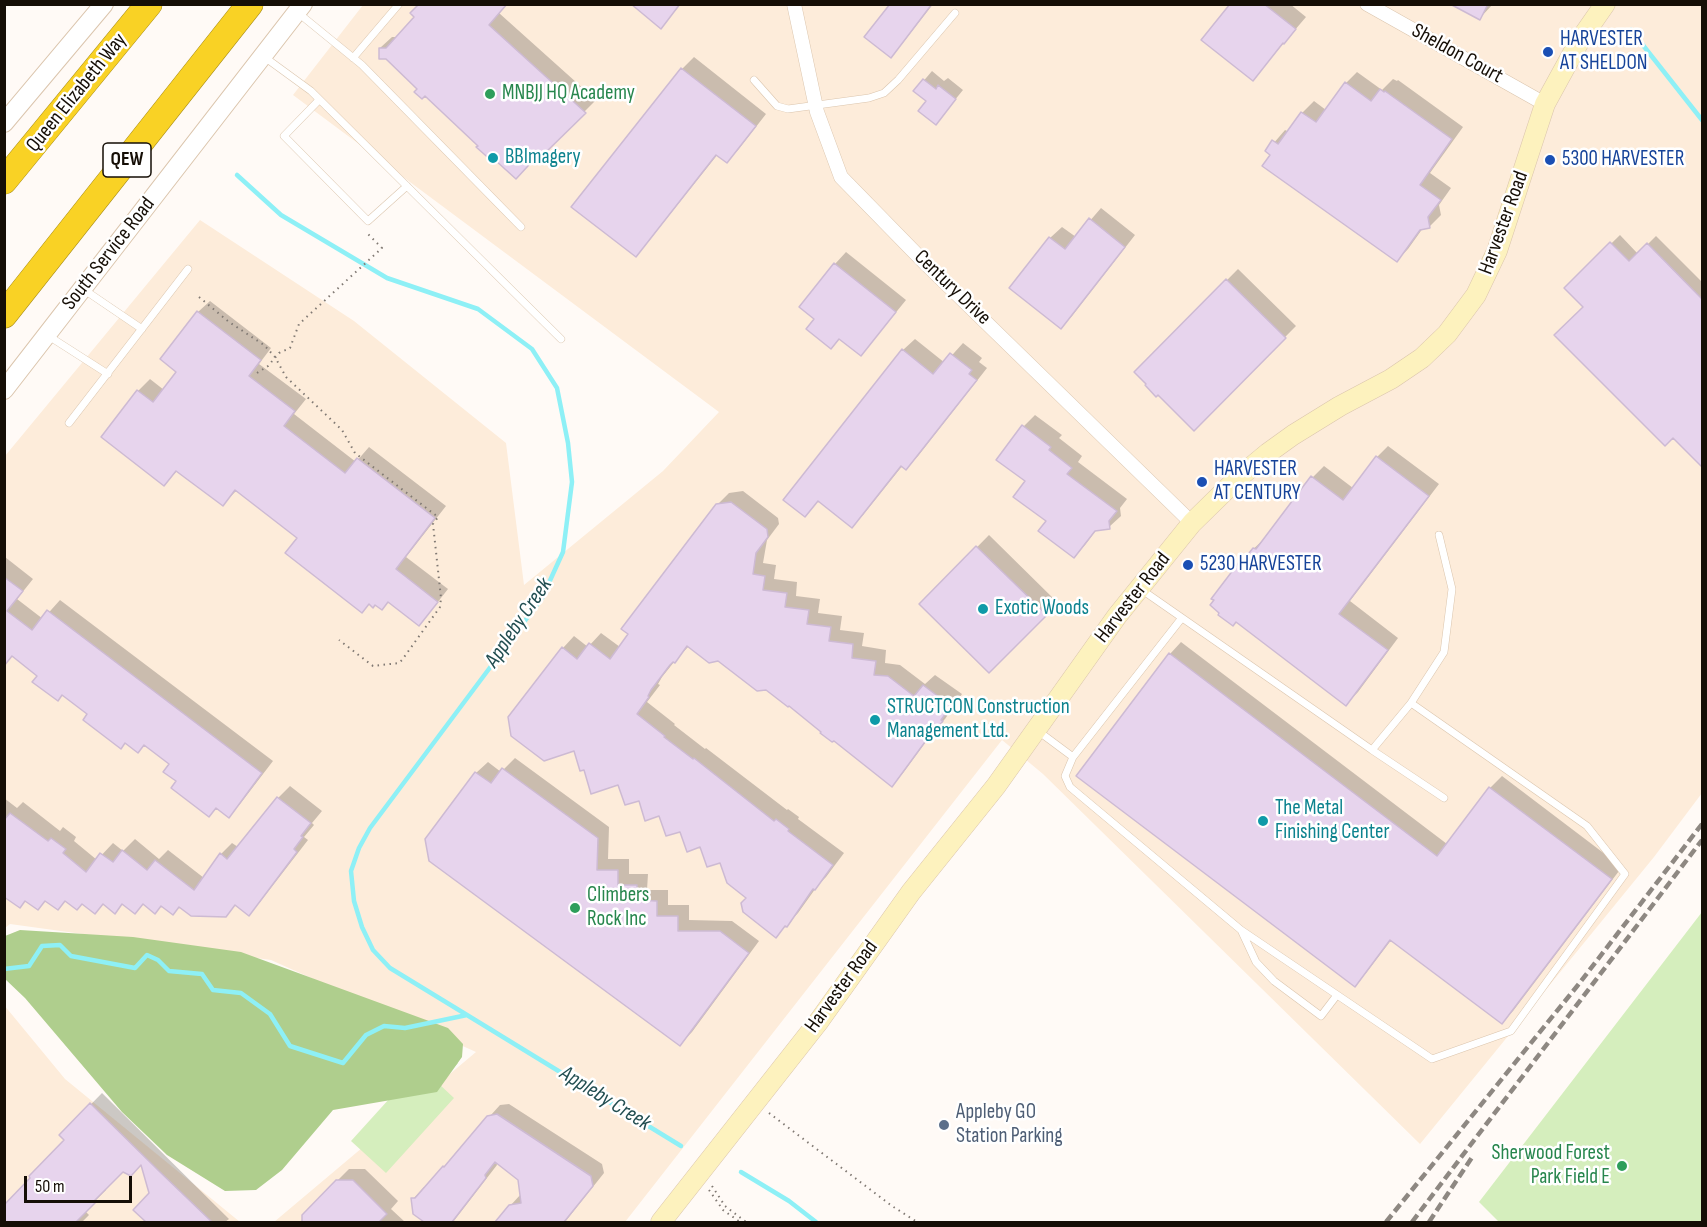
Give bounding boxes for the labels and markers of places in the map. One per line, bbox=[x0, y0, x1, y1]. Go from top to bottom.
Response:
place label: HARVESTER AT SHELDON bbox=[1560, 27, 1647, 77]
marker: HARVESTER AT SHELDON bbox=[1541, 45, 1555, 59]
place label: MNBJJ HQ Academy bbox=[502, 81, 635, 107]
marker: MNBJJ HQ Academy bbox=[483, 87, 497, 101]
place label: BBImagery bbox=[505, 145, 581, 171]
place label: 5300 HARVESTER bbox=[1562, 147, 1684, 173]
marker: BBImagery bbox=[486, 151, 500, 165]
marker: 5300 HARVESTER bbox=[1543, 153, 1557, 167]
place label: HARVESTER AT CENTURY bbox=[1214, 457, 1301, 507]
marker: HARVESTER AT CENTURY bbox=[1195, 475, 1209, 489]
place label: 5230 HARVESTER bbox=[1200, 552, 1322, 578]
marker: 5230 HARVESTER bbox=[1181, 558, 1195, 572]
place label: Exotic Woods bbox=[995, 596, 1089, 622]
marker: Exotic Woods bbox=[976, 602, 990, 616]
place label: STRUCTCON Construction Management Ltd. bbox=[887, 695, 1070, 745]
marker: STRUCTCON Construction Management Ltd. bbox=[868, 713, 882, 727]
place label: The Metal Finishing Center bbox=[1275, 796, 1389, 846]
marker: The Metal Finishing Center bbox=[1256, 814, 1270, 828]
place label: Climbers Rock Inc bbox=[587, 883, 649, 933]
marker: Climbers Rock Inc bbox=[568, 901, 582, 915]
place label: Appleby GO Station Parking bbox=[956, 1100, 1063, 1150]
marker: Appleby GO Station Parking bbox=[937, 1118, 951, 1132]
place label: Sherwood Forest Park Field E bbox=[1492, 1141, 1610, 1191]
marker: Sherwood Forest Park Field E bbox=[1615, 1159, 1629, 1173]

